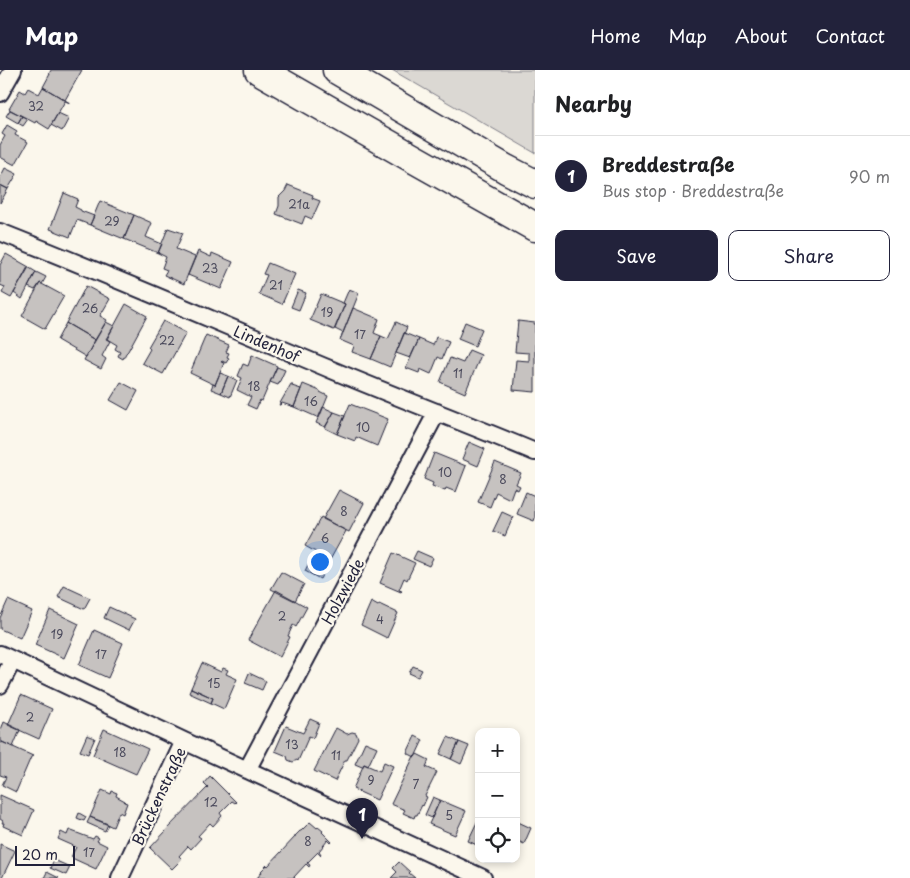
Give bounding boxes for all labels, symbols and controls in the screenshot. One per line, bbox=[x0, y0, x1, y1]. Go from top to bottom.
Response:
text: Map bbox=[25, 17, 78, 53]
text: Home bbox=[590, 22, 640, 49]
text: Map bbox=[668, 22, 707, 49]
text: About bbox=[735, 22, 787, 49]
text: Contact bbox=[815, 22, 885, 49]
text: Nearby bbox=[555, 87, 632, 119]
house number: 32 bbox=[28, 97, 44, 115]
text: Breddestraße bbox=[602, 150, 735, 178]
text: 1 bbox=[567, 164, 575, 188]
text: 90 m bbox=[849, 164, 890, 188]
text: Bus stop · Breddestraße bbox=[602, 178, 784, 202]
house number: 21a bbox=[288, 195, 310, 213]
house number: 29 bbox=[104, 212, 120, 230]
button: Save bbox=[555, 230, 718, 281]
button: Share bbox=[728, 230, 890, 281]
house number: 23 bbox=[202, 259, 218, 277]
house number: 21 bbox=[269, 276, 283, 294]
house number: 26 bbox=[82, 299, 98, 317]
house number: 19 bbox=[321, 303, 333, 321]
street label: Lindenhof bbox=[230, 319, 305, 368]
house number: 17 bbox=[354, 325, 366, 343]
house number: 22 bbox=[159, 331, 175, 349]
house number: 11 bbox=[453, 364, 463, 382]
house number: 18 bbox=[248, 377, 260, 395]
house number: 16 bbox=[304, 392, 318, 410]
house number: 10 bbox=[356, 418, 370, 436]
house number: 10 bbox=[438, 463, 452, 481]
house number: 8 bbox=[499, 470, 507, 488]
house number: 8 bbox=[340, 502, 348, 520]
house number: 6 bbox=[321, 529, 329, 547]
your location bbox=[307, 549, 333, 575]
street label: Holzwiede bbox=[315, 554, 369, 628]
house number: 2 bbox=[278, 607, 286, 625]
house number: 4 bbox=[376, 610, 384, 628]
house number: 19 bbox=[51, 625, 63, 643]
house number: 17 bbox=[95, 645, 107, 663]
house number: 15 bbox=[207, 674, 221, 692]
house number: 2 bbox=[26, 708, 34, 726]
map controls bbox=[475, 728, 520, 863]
button: + bbox=[475, 728, 520, 773]
house number: 13 bbox=[285, 735, 299, 753]
house number: 18 bbox=[114, 743, 126, 761]
street label: Brückenstraße bbox=[125, 743, 191, 849]
house number: 11 bbox=[331, 746, 341, 764]
house number: 9 bbox=[367, 771, 375, 789]
button: − bbox=[475, 773, 520, 818]
house number: 7 bbox=[413, 775, 420, 793]
house number: 12 bbox=[204, 793, 218, 811]
pin: 1 bbox=[346, 798, 378, 839]
house number: 5 bbox=[445, 806, 453, 824]
button: locate bbox=[475, 818, 520, 863]
house number: 8 bbox=[304, 832, 312, 850]
scale bar bbox=[15, 843, 75, 866]
house number: 17 bbox=[83, 843, 95, 861]
text: 20 m bbox=[22, 844, 58, 865]

